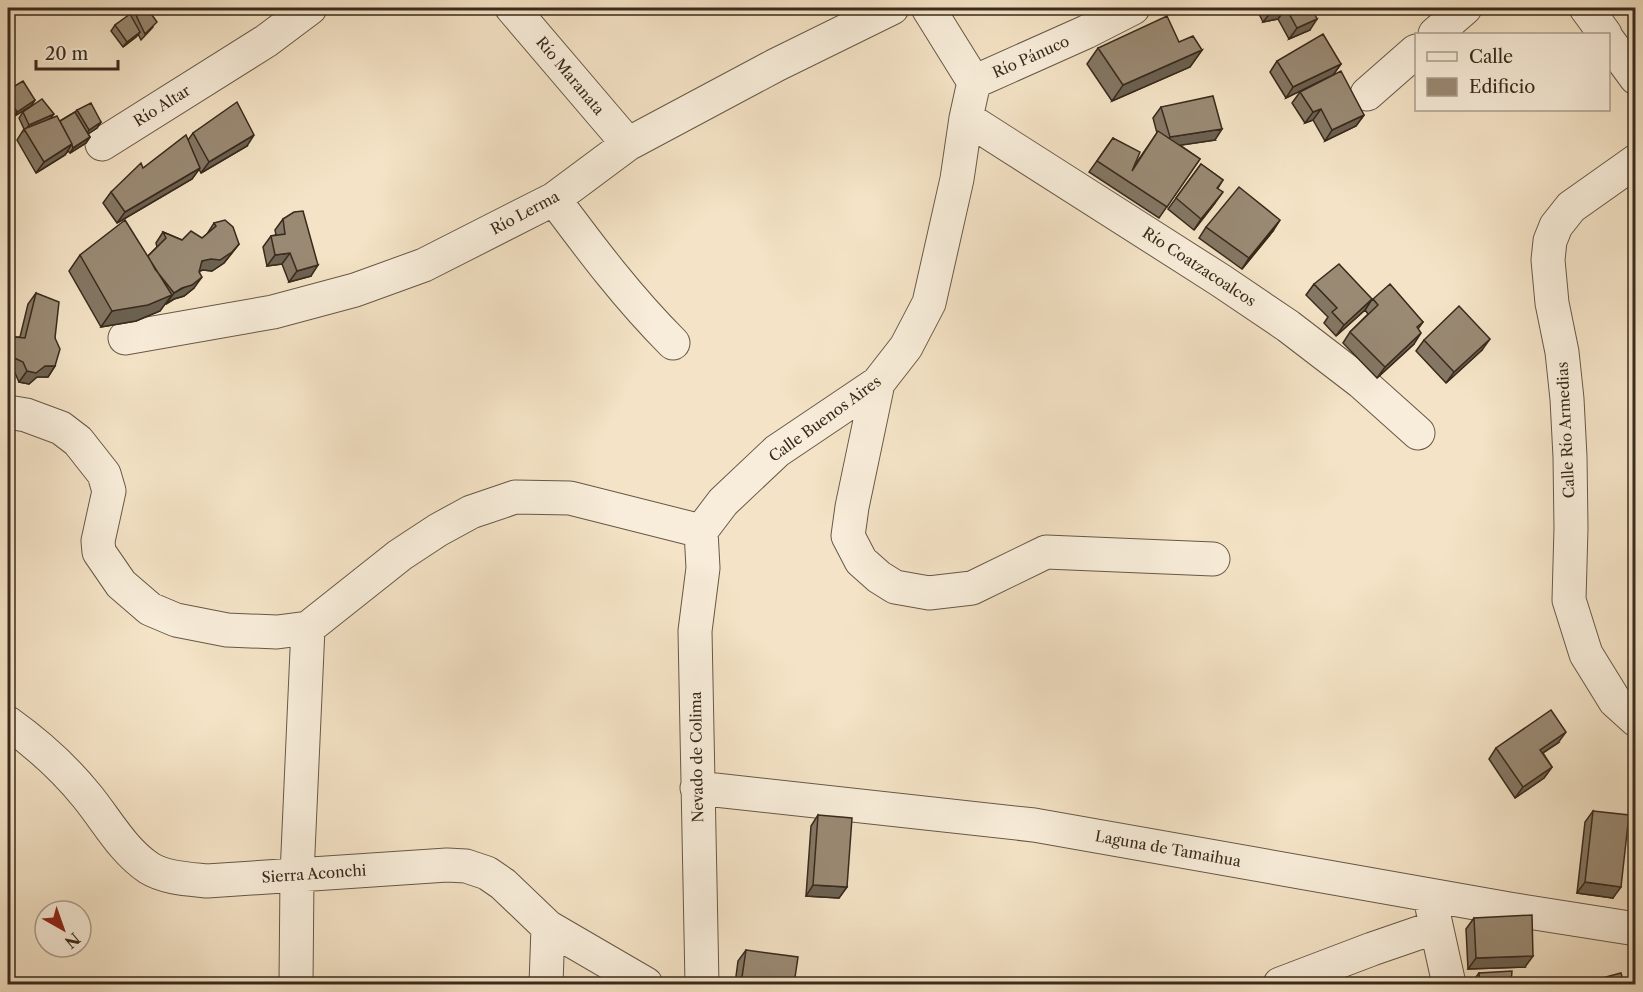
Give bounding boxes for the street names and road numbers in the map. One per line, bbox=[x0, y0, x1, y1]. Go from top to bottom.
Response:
street label: Río Pánuco bbox=[989, 31, 1072, 82]
street label: Río Maranata bbox=[532, 33, 609, 119]
street label: Río Altar bbox=[130, 80, 194, 130]
street label: Río Lerma bbox=[487, 186, 562, 239]
street label: Río Coatzacoalcos bbox=[1139, 223, 1260, 310]
street label: Calle Río Armedias bbox=[1552, 361, 1579, 499]
street label: Calle Buenos Aires bbox=[765, 371, 885, 466]
street label: Nevado de Colima bbox=[686, 691, 707, 823]
street label: Laguna de Tamaihua bbox=[1094, 826, 1243, 871]
street label: Sierra Aconchi bbox=[261, 860, 367, 887]

